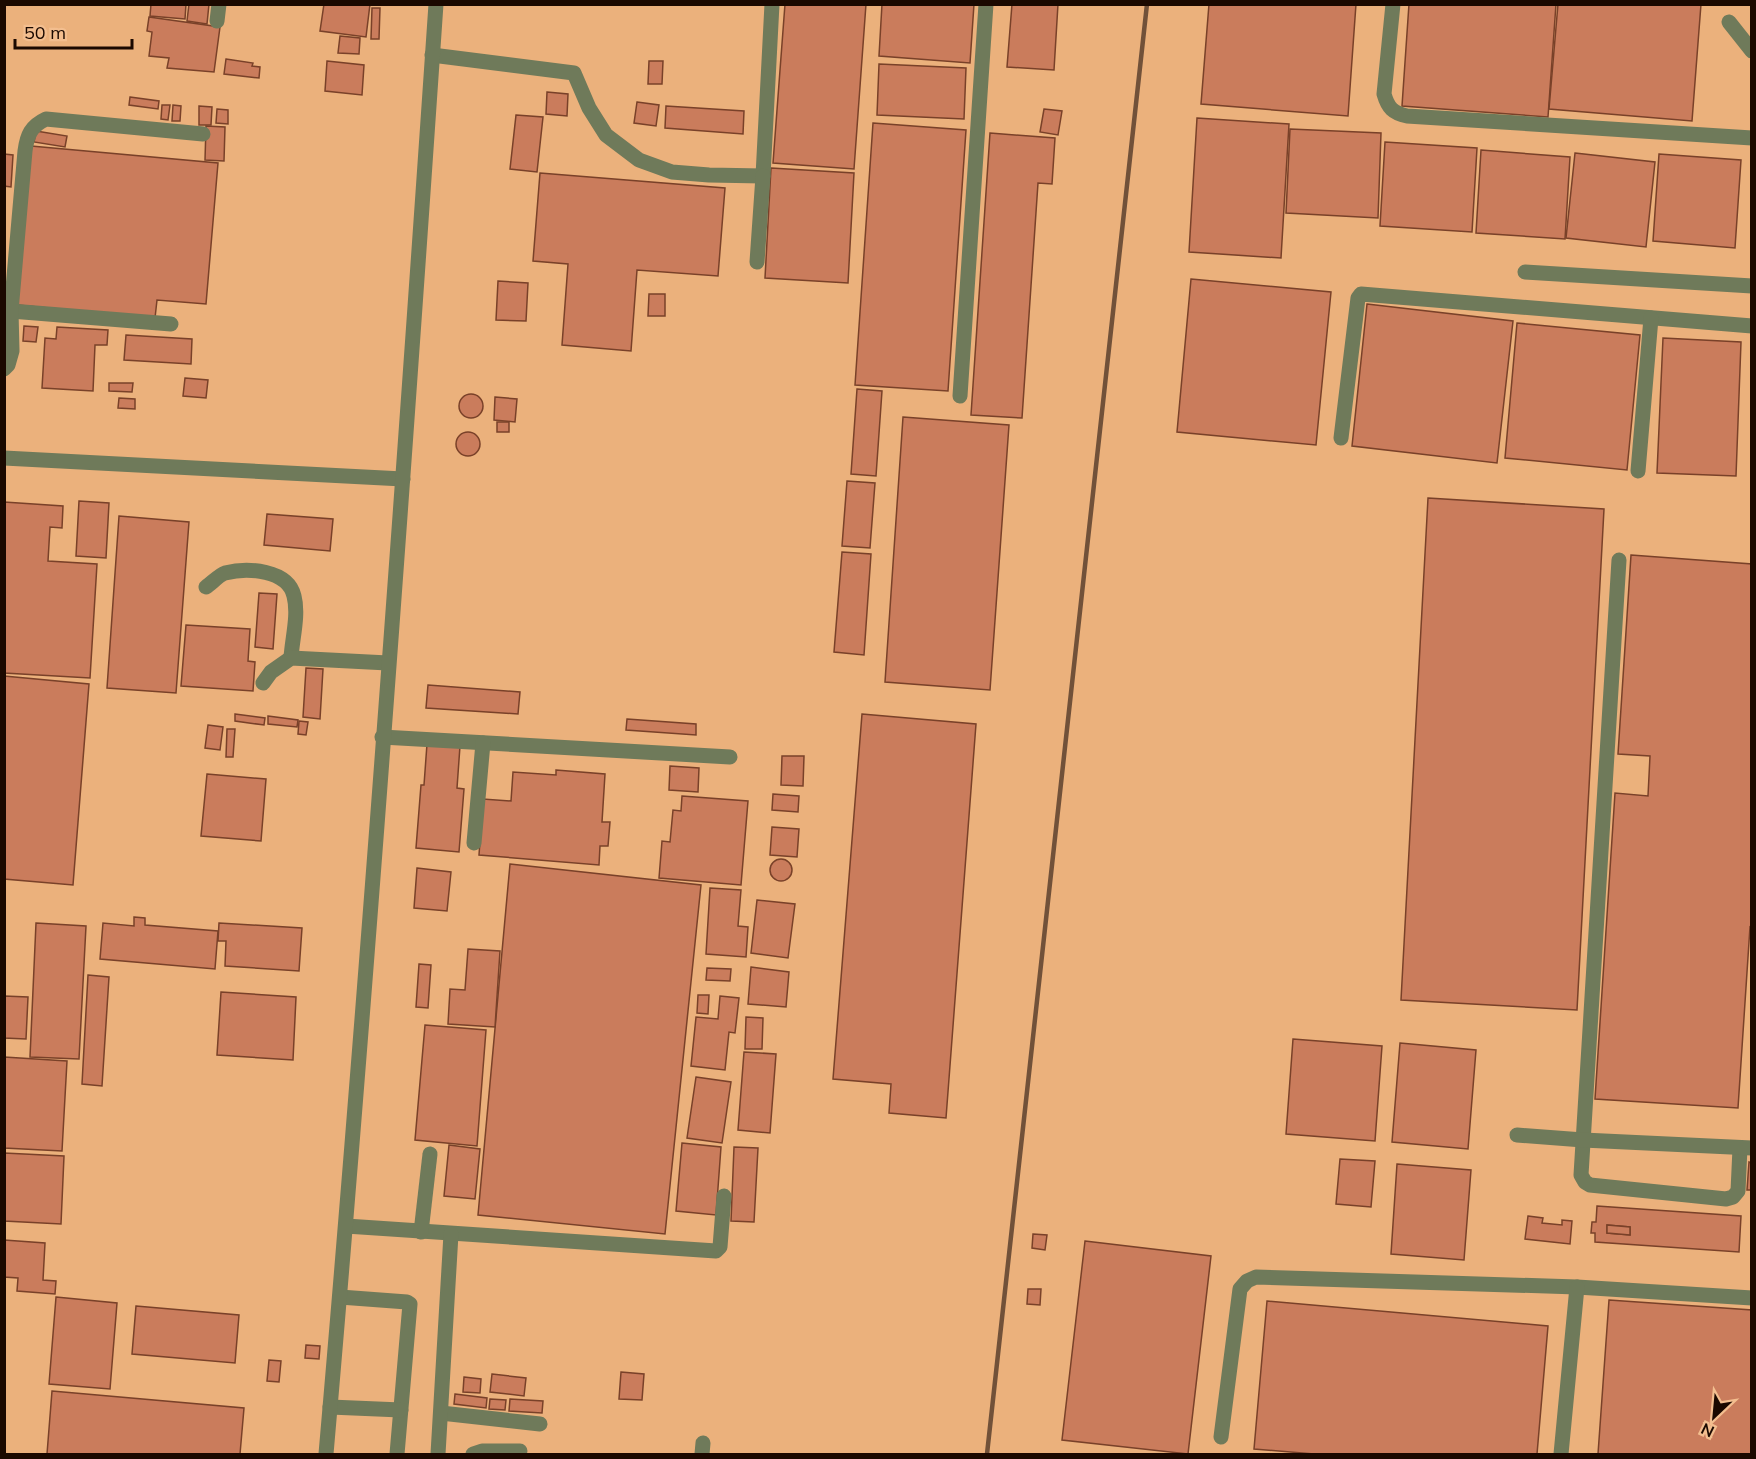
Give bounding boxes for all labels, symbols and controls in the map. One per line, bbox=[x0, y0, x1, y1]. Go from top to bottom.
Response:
scale bar bbox=[15, 12, 132, 50]
text: 50 m bbox=[24, 21, 66, 44]
north arrow bbox=[1684, 1387, 1744, 1447]
text: N bbox=[1698, 1419, 1717, 1442]

